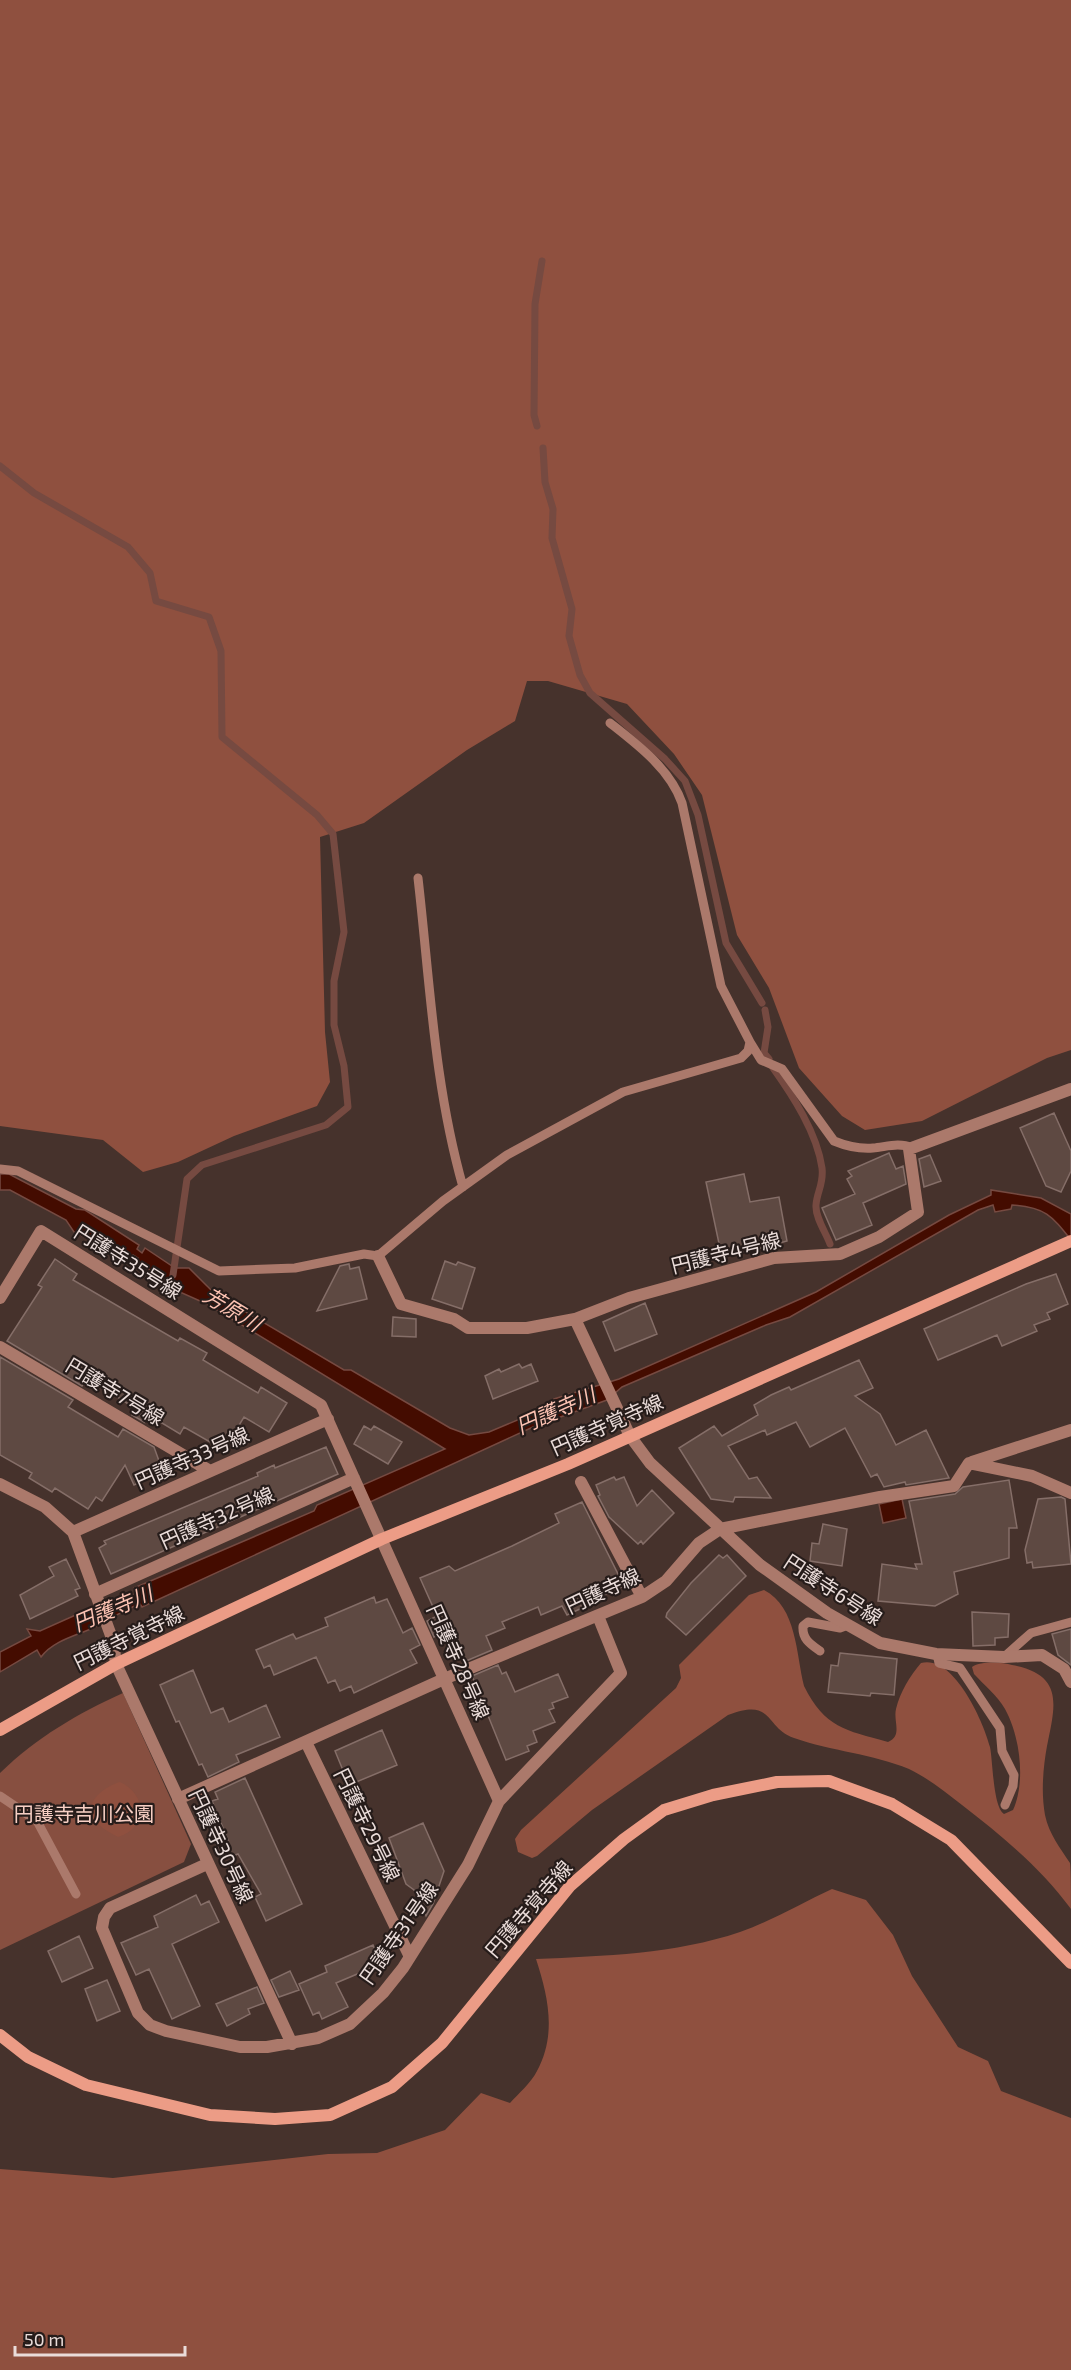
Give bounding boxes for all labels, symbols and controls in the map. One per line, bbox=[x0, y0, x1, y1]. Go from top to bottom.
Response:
street label: 円護寺35号線 bbox=[71, 1219, 187, 1304]
street label: 円護寺4号線 bbox=[668, 1227, 783, 1277]
water label: 芳原川 bbox=[199, 1282, 268, 1337]
street label: 円護寺7号線 bbox=[62, 1352, 169, 1430]
water label: 円護寺川 bbox=[512, 1380, 601, 1438]
street label: 円護寺覚寺線 bbox=[547, 1389, 666, 1459]
street label: 円護寺33号線 bbox=[131, 1421, 252, 1493]
street label: 円護寺32号線 bbox=[156, 1481, 277, 1553]
street label: 円護寺6号線 bbox=[780, 1549, 887, 1630]
street label: 円護寺線 bbox=[561, 1562, 644, 1618]
water label: 円護寺川 bbox=[69, 1579, 158, 1636]
street label: 円護寺覚寺線 bbox=[69, 1600, 188, 1674]
street label: 円護寺28号線 bbox=[423, 1600, 495, 1723]
street label: 円護寺29号線 bbox=[330, 1764, 406, 1885]
street label: 円護寺30号線 bbox=[185, 1785, 259, 1906]
park label: 円護寺吉川公園 bbox=[14, 1801, 154, 1825]
street label: 円護寺覚寺線 bbox=[480, 1855, 577, 1961]
street label: 円護寺31号線 bbox=[354, 1877, 442, 1988]
scale bar bbox=[15, 2319, 184, 2357]
text: 50 m bbox=[24, 2328, 64, 2350]

